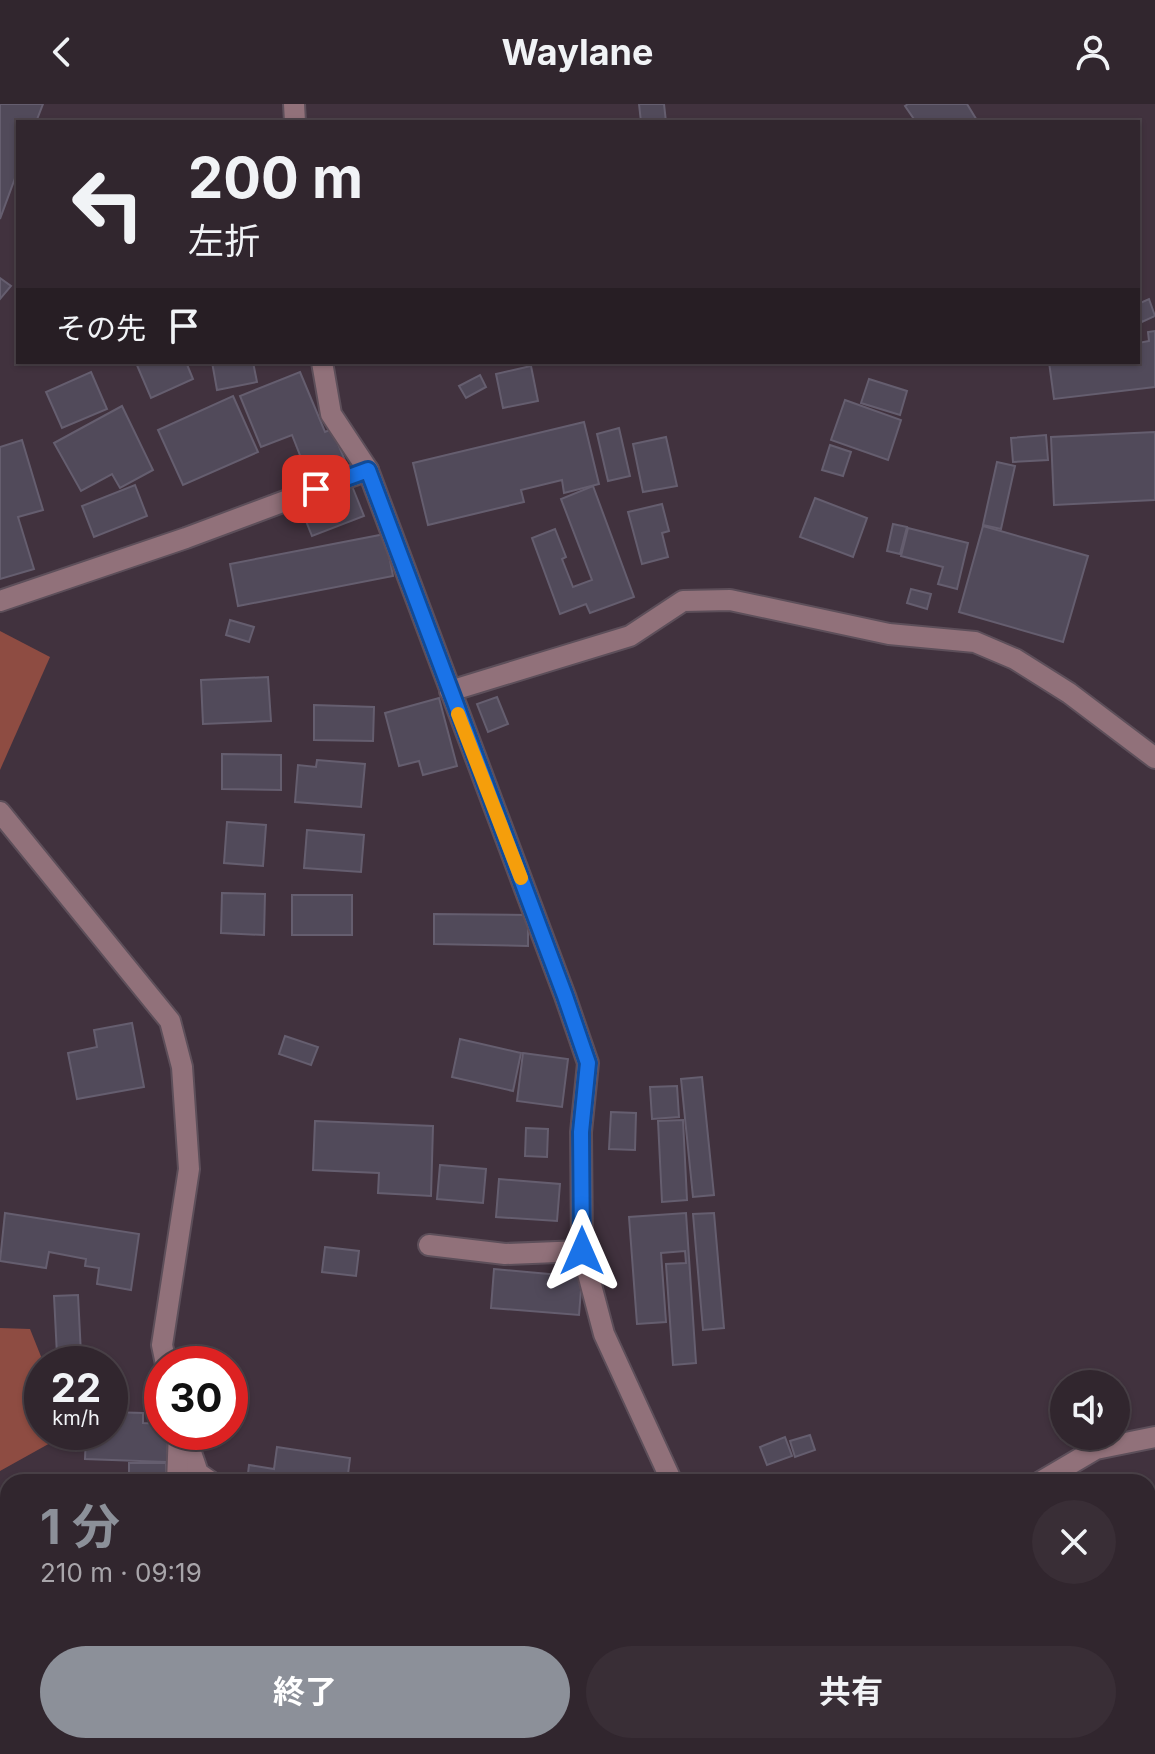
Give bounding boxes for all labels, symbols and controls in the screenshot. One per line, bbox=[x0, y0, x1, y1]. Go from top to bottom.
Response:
icon: back bbox=[40, 30, 84, 74]
text: Waylane bbox=[502, 30, 653, 74]
icon: person bbox=[1071, 30, 1115, 74]
text: 200 m bbox=[188, 144, 363, 212]
icon: left bbox=[56, 152, 160, 256]
text: 左折 bbox=[188, 219, 260, 263]
icon: arrive bbox=[162, 304, 206, 348]
text: その先 bbox=[56, 310, 146, 346]
pin bbox=[282, 455, 350, 523]
icon: arrive bbox=[294, 467, 338, 511]
position arrow bbox=[540, 1209, 624, 1293]
speed limit sign: 30 bbox=[144, 1346, 248, 1450]
text: 22 bbox=[51, 1363, 101, 1412]
map controls bbox=[1050, 1370, 1130, 1450]
button: sound bbox=[1050, 1370, 1130, 1450]
text: km/h bbox=[52, 1406, 100, 1430]
text: 1 分 bbox=[40, 1497, 120, 1556]
button: close bbox=[1032, 1500, 1116, 1584]
text: 210 m · 09:19 bbox=[40, 1557, 202, 1588]
button: 終了 bbox=[40, 1646, 570, 1738]
button: 共有 bbox=[586, 1646, 1116, 1738]

